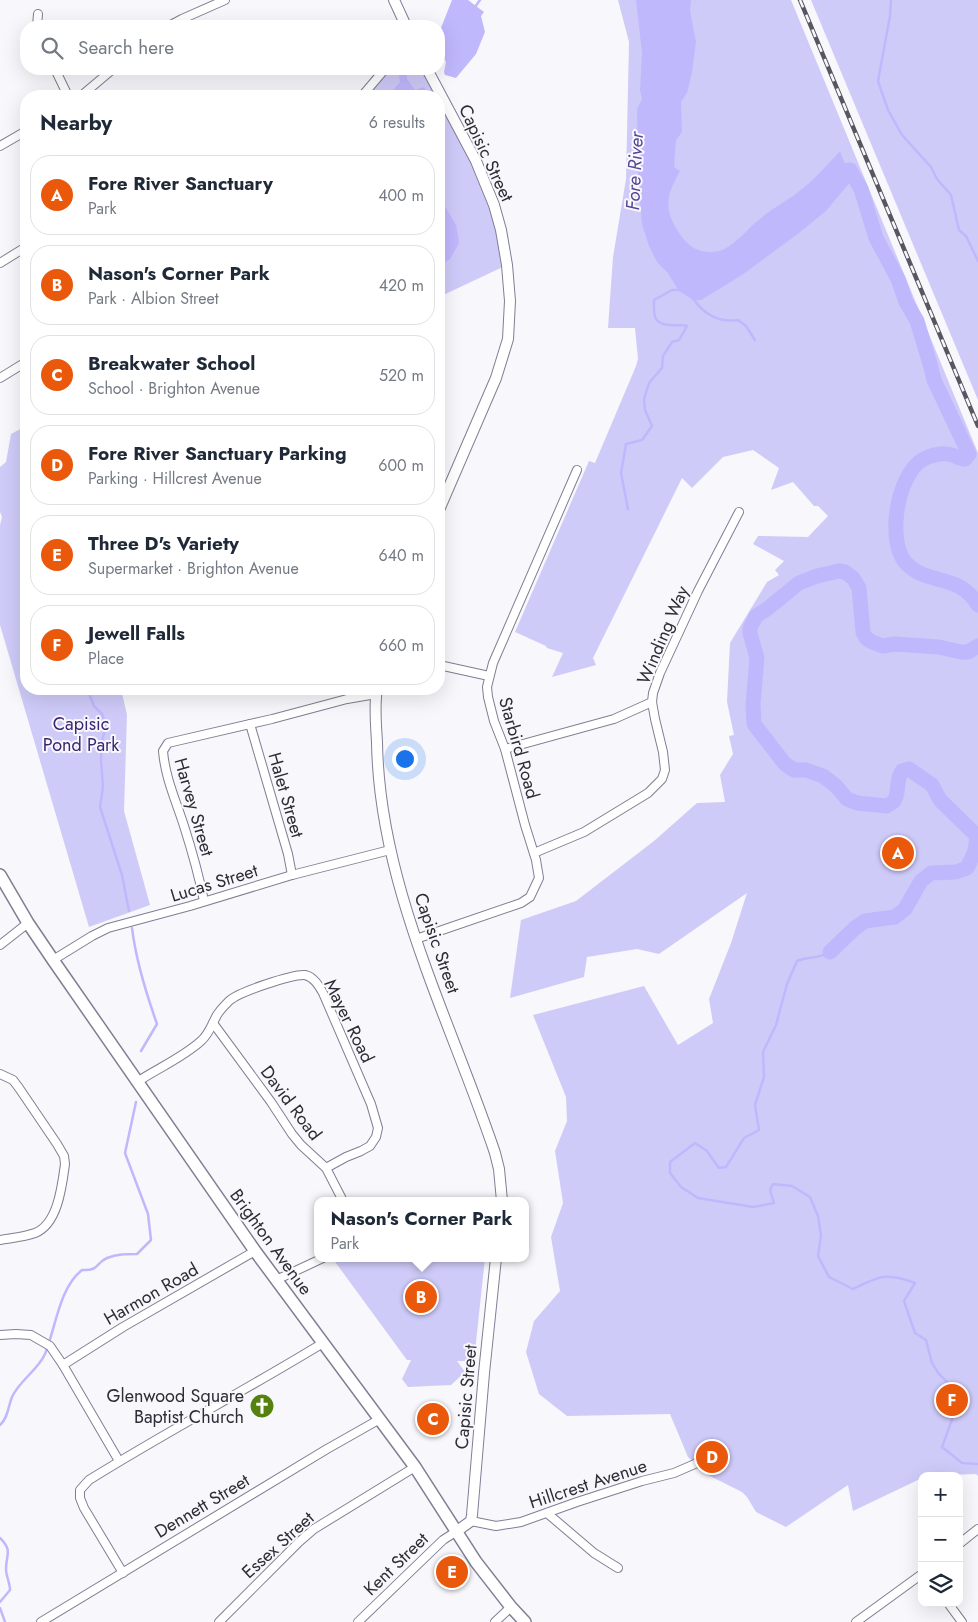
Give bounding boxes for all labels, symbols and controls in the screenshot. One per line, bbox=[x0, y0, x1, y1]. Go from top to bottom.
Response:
search box bbox=[20, 20, 445, 75]
icon: search bbox=[38, 34, 66, 62]
text: Search here bbox=[78, 34, 174, 61]
street label: Capisic Street bbox=[452, 100, 520, 207]
text: Nearby bbox=[40, 108, 112, 138]
text: 6 results bbox=[369, 111, 425, 134]
water label: Fore River bbox=[619, 129, 650, 211]
text: Fore River Sanctuary bbox=[88, 170, 273, 197]
text: A bbox=[51, 184, 63, 207]
text: 400 m bbox=[378, 184, 424, 207]
text: Park bbox=[88, 197, 117, 220]
text: Nason's Corner Park bbox=[88, 260, 270, 287]
text: B bbox=[52, 274, 62, 297]
text: 420 m bbox=[379, 274, 424, 297]
text: Park · Albion Street bbox=[88, 287, 219, 310]
text: Breakwater School bbox=[88, 350, 255, 377]
text: C bbox=[51, 364, 63, 387]
text: 520 m bbox=[379, 364, 424, 387]
text: School · Brighton Avenue bbox=[88, 377, 260, 400]
text: Fore River Sanctuary Parking bbox=[88, 440, 347, 467]
text: D bbox=[51, 454, 63, 477]
text: 600 m bbox=[378, 454, 424, 477]
text: Parking · Hillcrest Avenue bbox=[88, 467, 262, 490]
text: Three D's Variety bbox=[88, 530, 239, 557]
text: E bbox=[52, 544, 62, 567]
text: 640 m bbox=[379, 544, 424, 567]
text: Supermarket · Brighton Avenue bbox=[88, 557, 299, 580]
street label: Winding Way bbox=[631, 582, 695, 688]
text: Jewell Falls bbox=[88, 620, 185, 647]
text: F bbox=[53, 634, 61, 657]
text: 660 m bbox=[379, 634, 424, 657]
text: Place bbox=[88, 647, 124, 670]
street label: Starbird Road bbox=[492, 694, 546, 802]
park label: Capisic Pond Park bbox=[43, 711, 119, 758]
your location bbox=[392, 746, 418, 772]
street label: Halet Street bbox=[261, 749, 311, 841]
street label: Harvey Street bbox=[168, 755, 221, 860]
pin: A bbox=[882, 834, 914, 872]
street label: Lucas Street bbox=[167, 857, 262, 909]
street label: Capisic Street bbox=[408, 889, 467, 997]
street label: Mayer Road bbox=[317, 975, 381, 1067]
street label: David Road bbox=[254, 1060, 328, 1146]
street label: Brighton Avenue bbox=[224, 1184, 318, 1300]
popup bbox=[314, 1197, 529, 1262]
text: Nason's Corner Park bbox=[331, 1205, 512, 1232]
text: Park bbox=[331, 1232, 359, 1255]
street label: Harmon Road bbox=[99, 1256, 203, 1332]
pin: B bbox=[405, 1278, 437, 1316]
street label: Capisic Street bbox=[448, 1343, 484, 1450]
pin: F bbox=[936, 1381, 968, 1419]
place label: Glenwood Square Baptist Church bbox=[107, 1383, 244, 1430]
church icon: Glenwood Square Baptist Church bbox=[249, 1393, 275, 1419]
pin: C bbox=[417, 1400, 449, 1438]
pin: D bbox=[696, 1438, 728, 1476]
street label: Hillcrest Avenue bbox=[526, 1453, 650, 1515]
street label: Dennett Street bbox=[150, 1467, 255, 1545]
map controls bbox=[918, 1472, 963, 1607]
button: + bbox=[918, 1472, 963, 1517]
street label: Essex Street bbox=[236, 1505, 320, 1585]
button: − bbox=[918, 1517, 963, 1562]
street label: Kent Street bbox=[358, 1526, 435, 1601]
pin: E bbox=[436, 1553, 468, 1591]
button: layers bbox=[918, 1562, 963, 1607]

